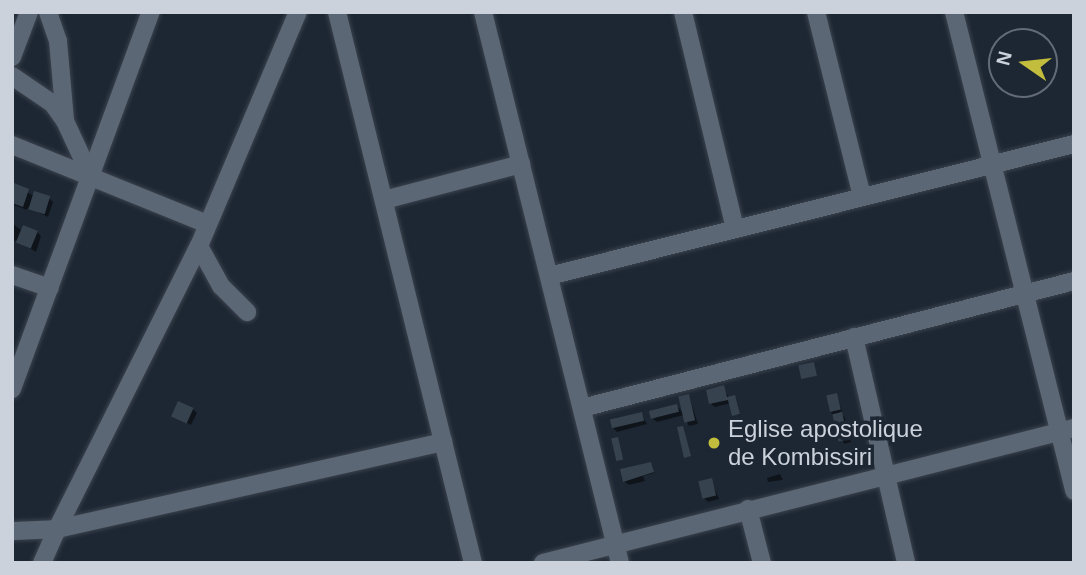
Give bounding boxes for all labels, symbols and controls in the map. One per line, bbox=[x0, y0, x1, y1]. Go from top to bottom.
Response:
north arrow bbox=[988, 28, 1058, 98]
text: N bbox=[992, 49, 1016, 67]
place label: Eglise apostolique de Kombissiri bbox=[728, 415, 923, 471]
marker: Eglise apostolique de Kombissiri bbox=[706, 435, 722, 451]

